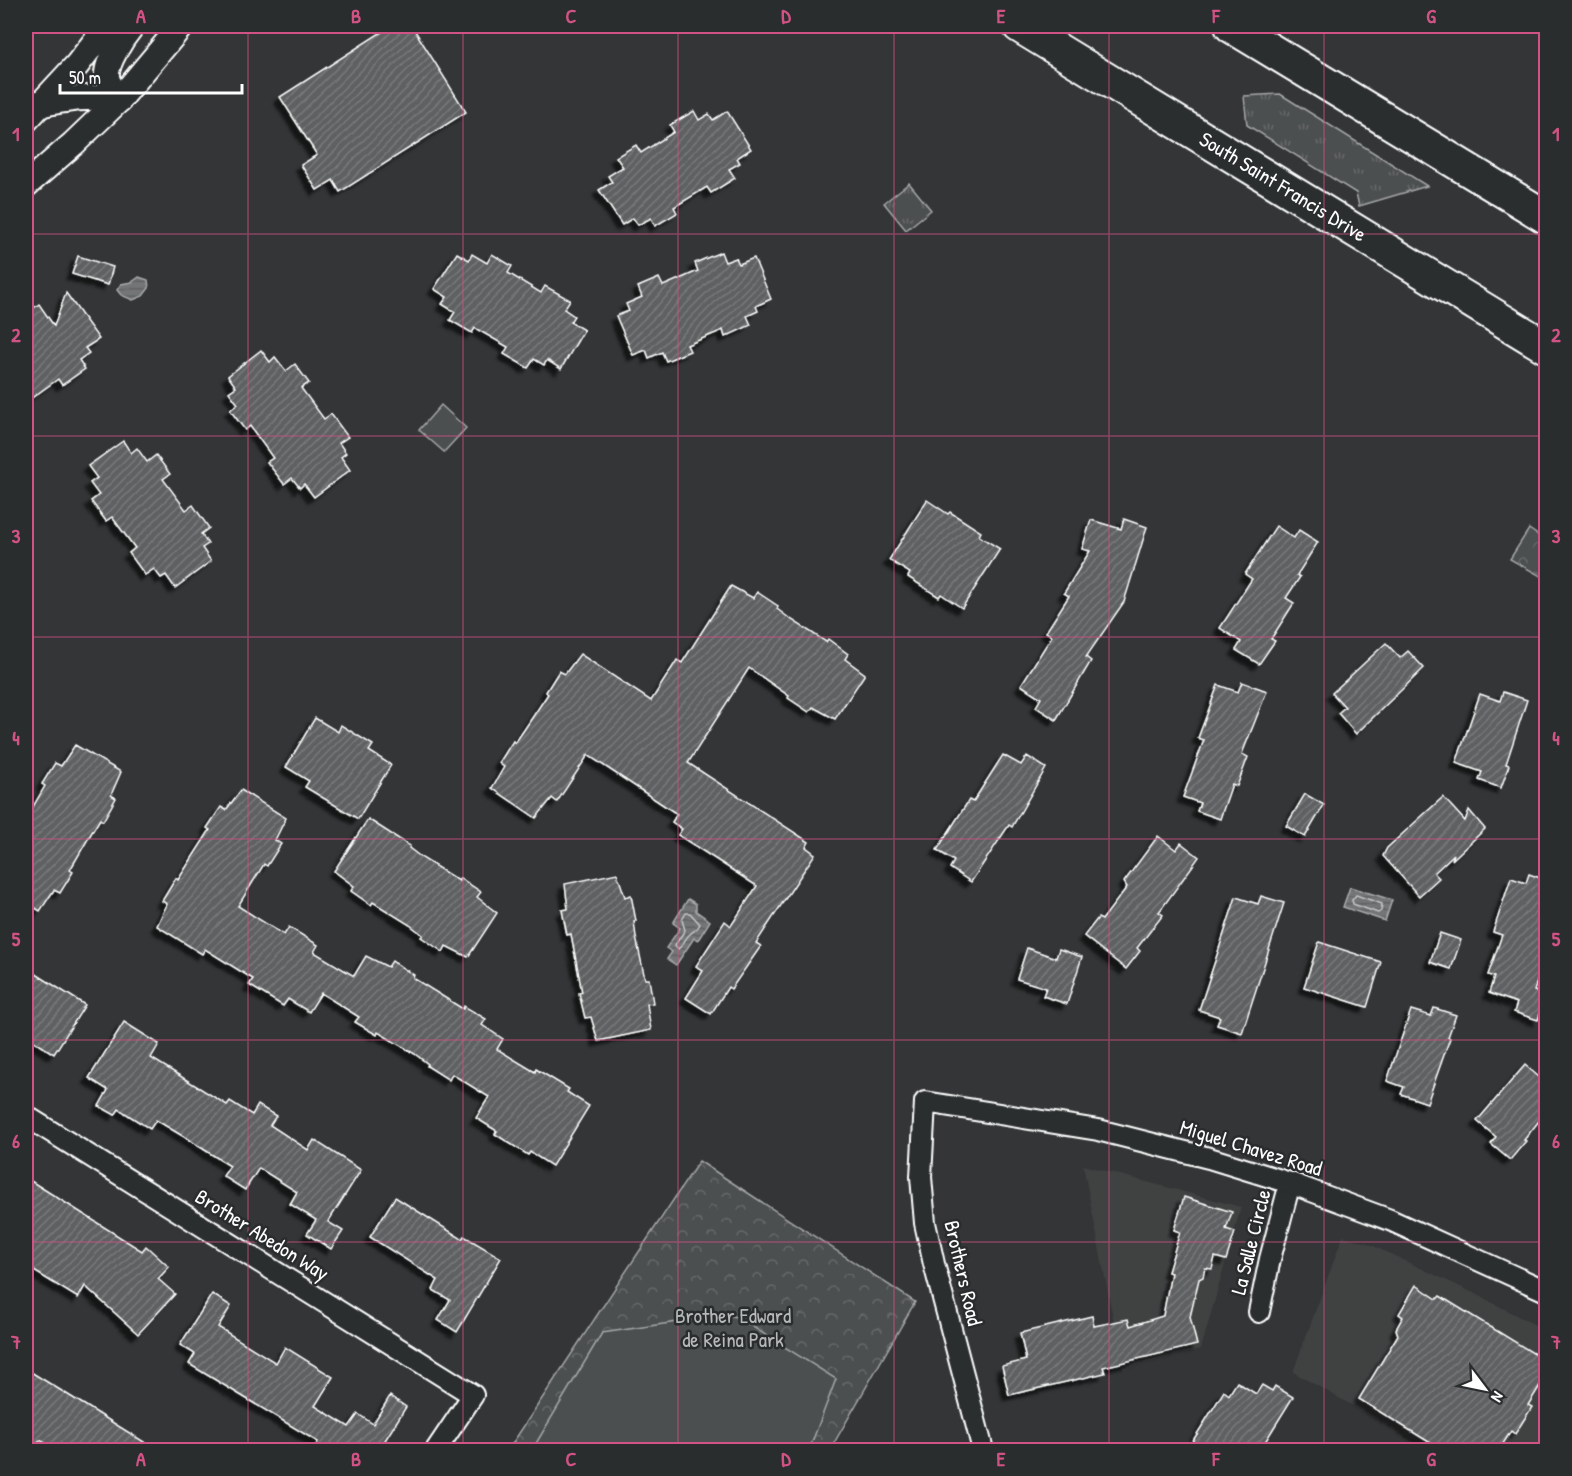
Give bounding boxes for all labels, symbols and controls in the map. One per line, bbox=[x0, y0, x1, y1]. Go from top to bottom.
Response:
text: A bbox=[136, 2, 146, 29]
text: B bbox=[351, 2, 361, 29]
text: C bbox=[566, 2, 577, 29]
text: D bbox=[781, 2, 791, 29]
text: E bbox=[997, 2, 1006, 29]
text: F bbox=[1211, 2, 1221, 29]
text: G bbox=[1426, 2, 1436, 29]
scale bar bbox=[60, 57, 242, 95]
text: 50 m bbox=[69, 65, 101, 90]
text: 1 bbox=[12, 120, 20, 147]
text: 1 bbox=[1552, 120, 1560, 147]
street label: South Saint Francis Drive bbox=[1194, 124, 1372, 248]
text: 2 bbox=[11, 321, 21, 348]
text: 2 bbox=[1551, 321, 1561, 348]
text: 3 bbox=[12, 522, 21, 549]
text: 3 bbox=[1552, 522, 1561, 549]
text: 4 bbox=[12, 724, 20, 751]
text: 4 bbox=[1552, 724, 1560, 751]
text: 5 bbox=[12, 925, 21, 952]
text: 5 bbox=[1552, 925, 1561, 952]
street label: Miguel Chavez Road bbox=[1176, 1112, 1326, 1183]
text: 6 bbox=[12, 1127, 20, 1154]
text: 6 bbox=[1552, 1127, 1560, 1154]
street label: Brother Abedon Way bbox=[190, 1182, 335, 1287]
street label: La Salle Circle bbox=[1223, 1186, 1278, 1297]
street label: Brothers Road bbox=[937, 1217, 990, 1328]
park label: Brother Edward de Reina Park bbox=[675, 1301, 791, 1354]
text: 7 bbox=[10, 1328, 21, 1355]
text: 7 bbox=[1550, 1328, 1561, 1355]
north arrow bbox=[1455, 1359, 1515, 1419]
text: N bbox=[1486, 1388, 1509, 1407]
text: A bbox=[136, 1445, 146, 1472]
text: B bbox=[351, 1445, 361, 1472]
text: C bbox=[566, 1445, 577, 1472]
text: D bbox=[781, 1445, 791, 1472]
text: E bbox=[997, 1445, 1006, 1472]
text: F bbox=[1211, 1445, 1221, 1472]
text: G bbox=[1426, 1445, 1436, 1472]

